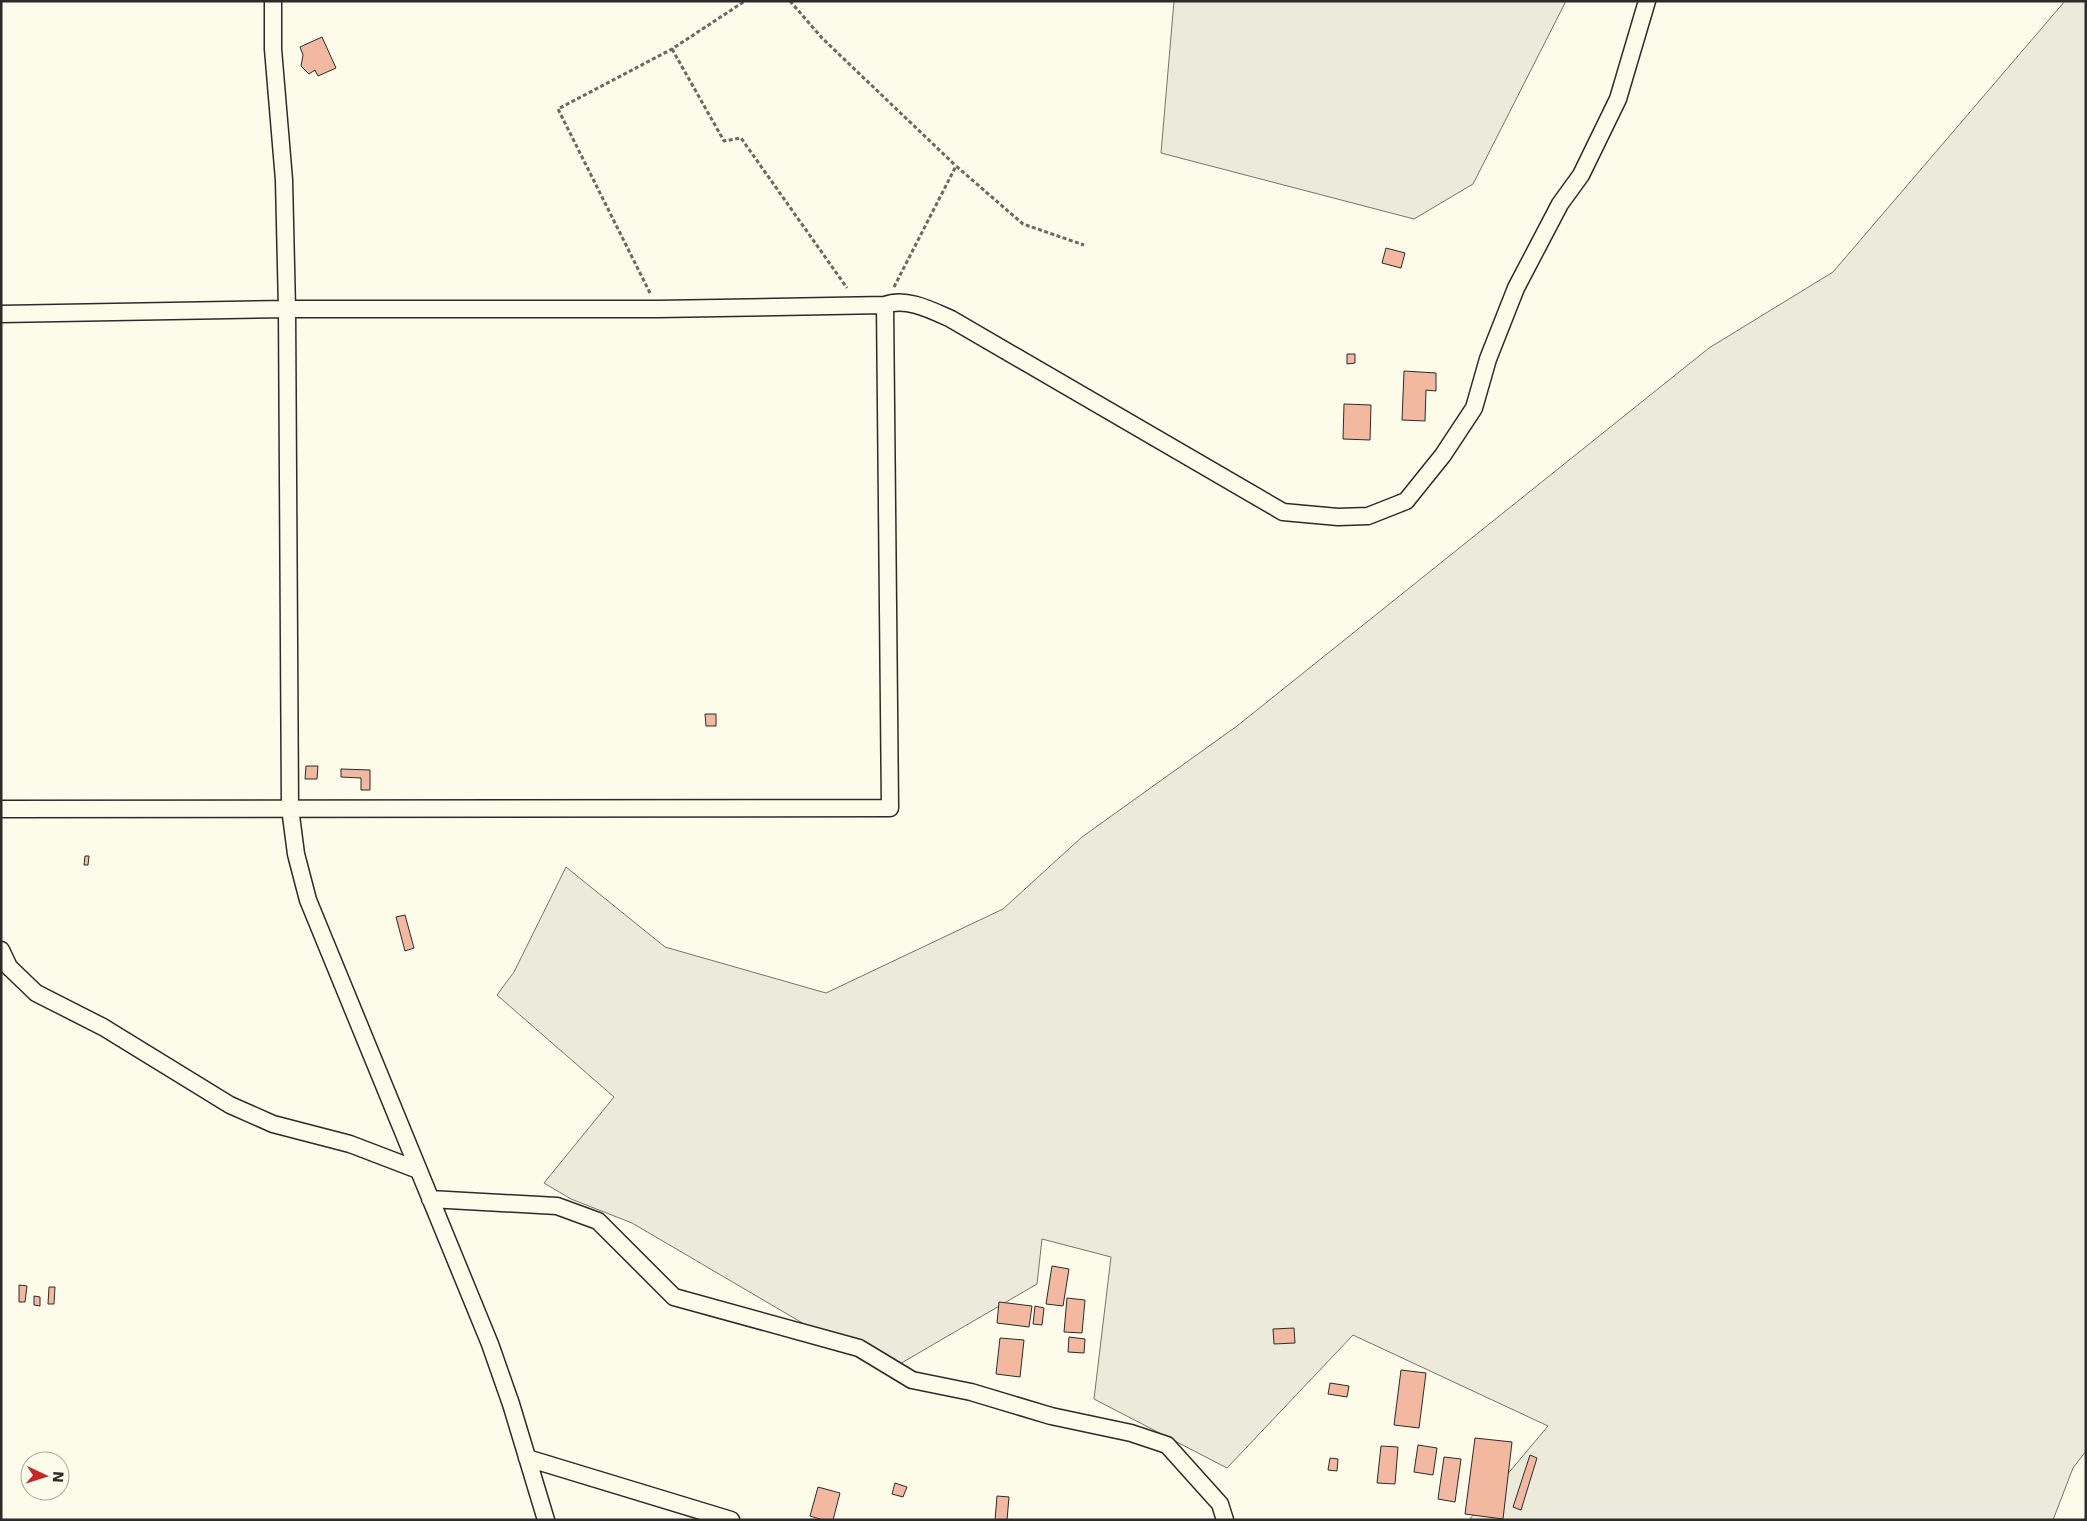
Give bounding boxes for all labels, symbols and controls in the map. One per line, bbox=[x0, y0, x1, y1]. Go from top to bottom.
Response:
north arrow bbox=[20, 1451, 70, 1501]
text: N bbox=[50, 1471, 66, 1483]

